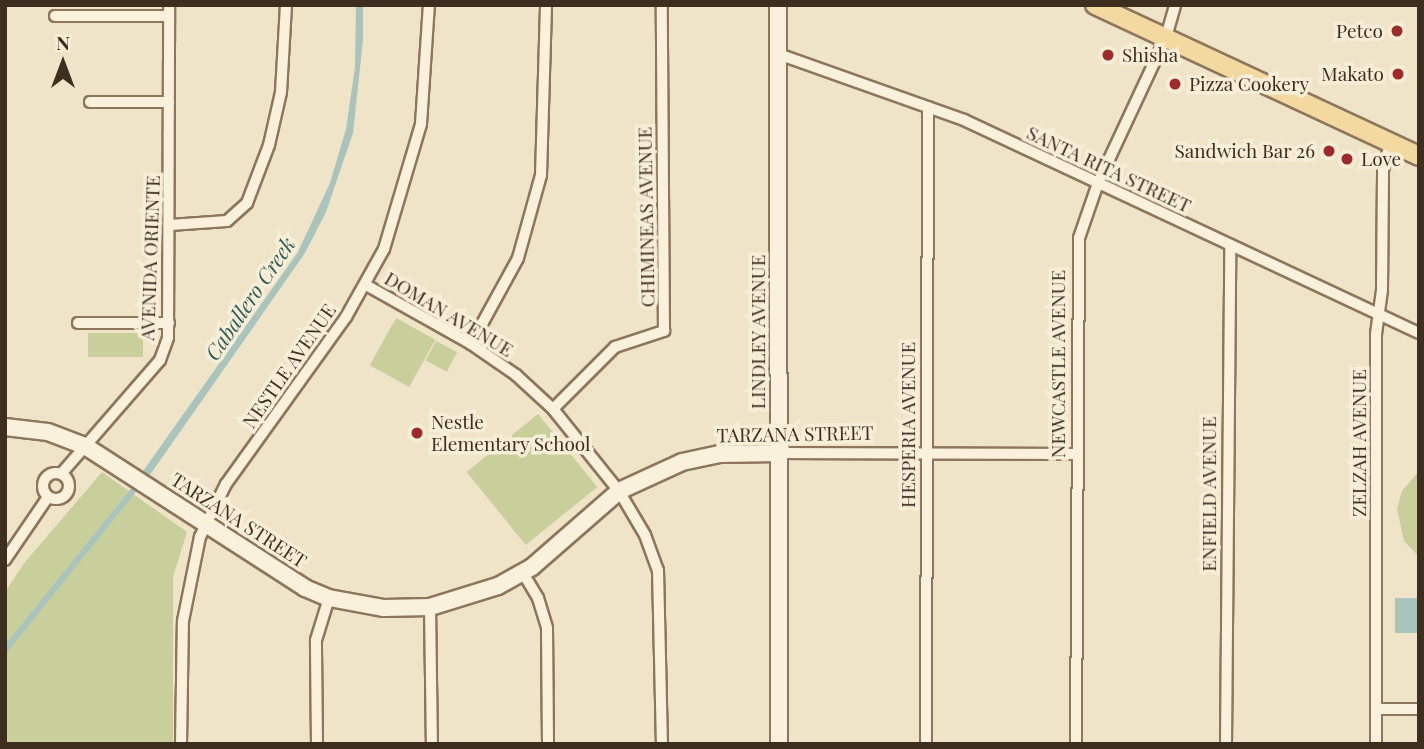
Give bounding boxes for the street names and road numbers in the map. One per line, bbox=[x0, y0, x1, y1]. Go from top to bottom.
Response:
street label: SANTA RITA STREET bbox=[1023, 121, 1195, 217]
street label: CHIMINEAS AVENUE bbox=[633, 126, 659, 308]
street label: AVENIDA ORIENTE bbox=[136, 175, 164, 341]
street label: LINDLEY AVENUE bbox=[747, 254, 769, 410]
street label: DOMAN AVENUE bbox=[380, 267, 518, 361]
street label: NEWCASTLE AVENUE bbox=[1047, 270, 1069, 458]
street label: NESTLE AVENUE bbox=[237, 299, 341, 433]
street label: HESPERIA AVENUE bbox=[897, 342, 919, 508]
street label: ZELZAH AVENUE bbox=[1348, 369, 1370, 517]
street label: ENFIELD AVENUE bbox=[1198, 416, 1220, 572]
street label: TARZANA STREET bbox=[716, 421, 874, 447]
street label: TARZANA STREET bbox=[167, 468, 311, 572]

